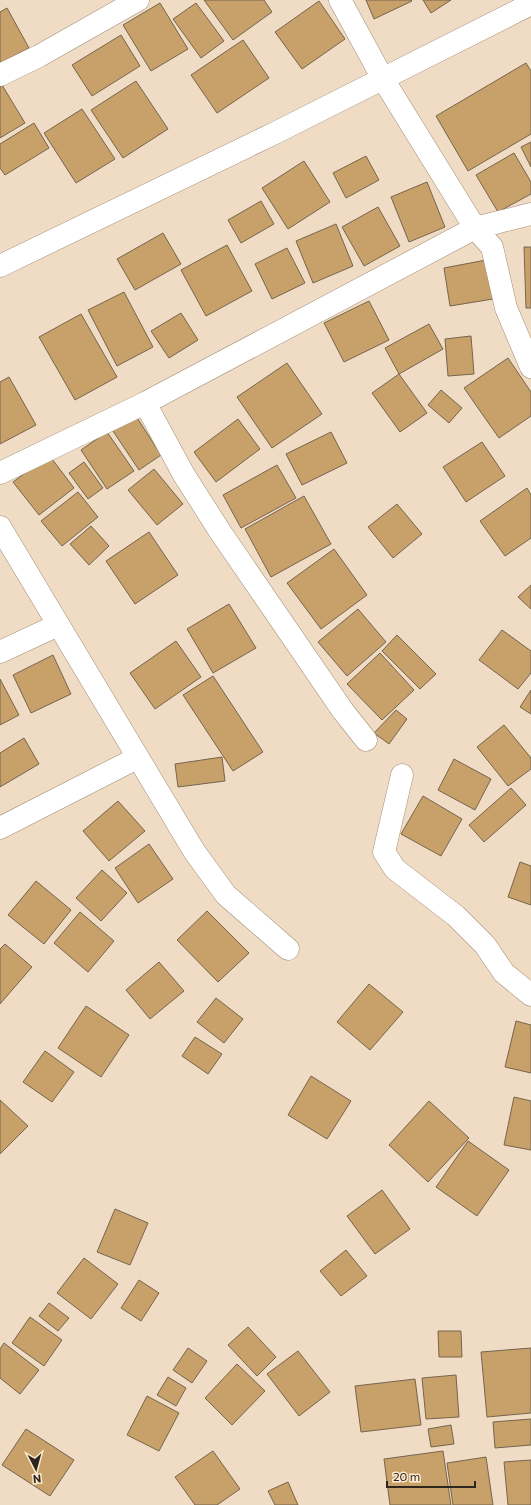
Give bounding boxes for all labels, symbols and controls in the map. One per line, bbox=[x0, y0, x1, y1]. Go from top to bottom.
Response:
north arrow bbox=[16, 1449, 56, 1489]
scale bar bbox=[387, 1463, 475, 1489]
text: 20 m bbox=[393, 1469, 420, 1483]
text: N bbox=[32, 1473, 42, 1486]

